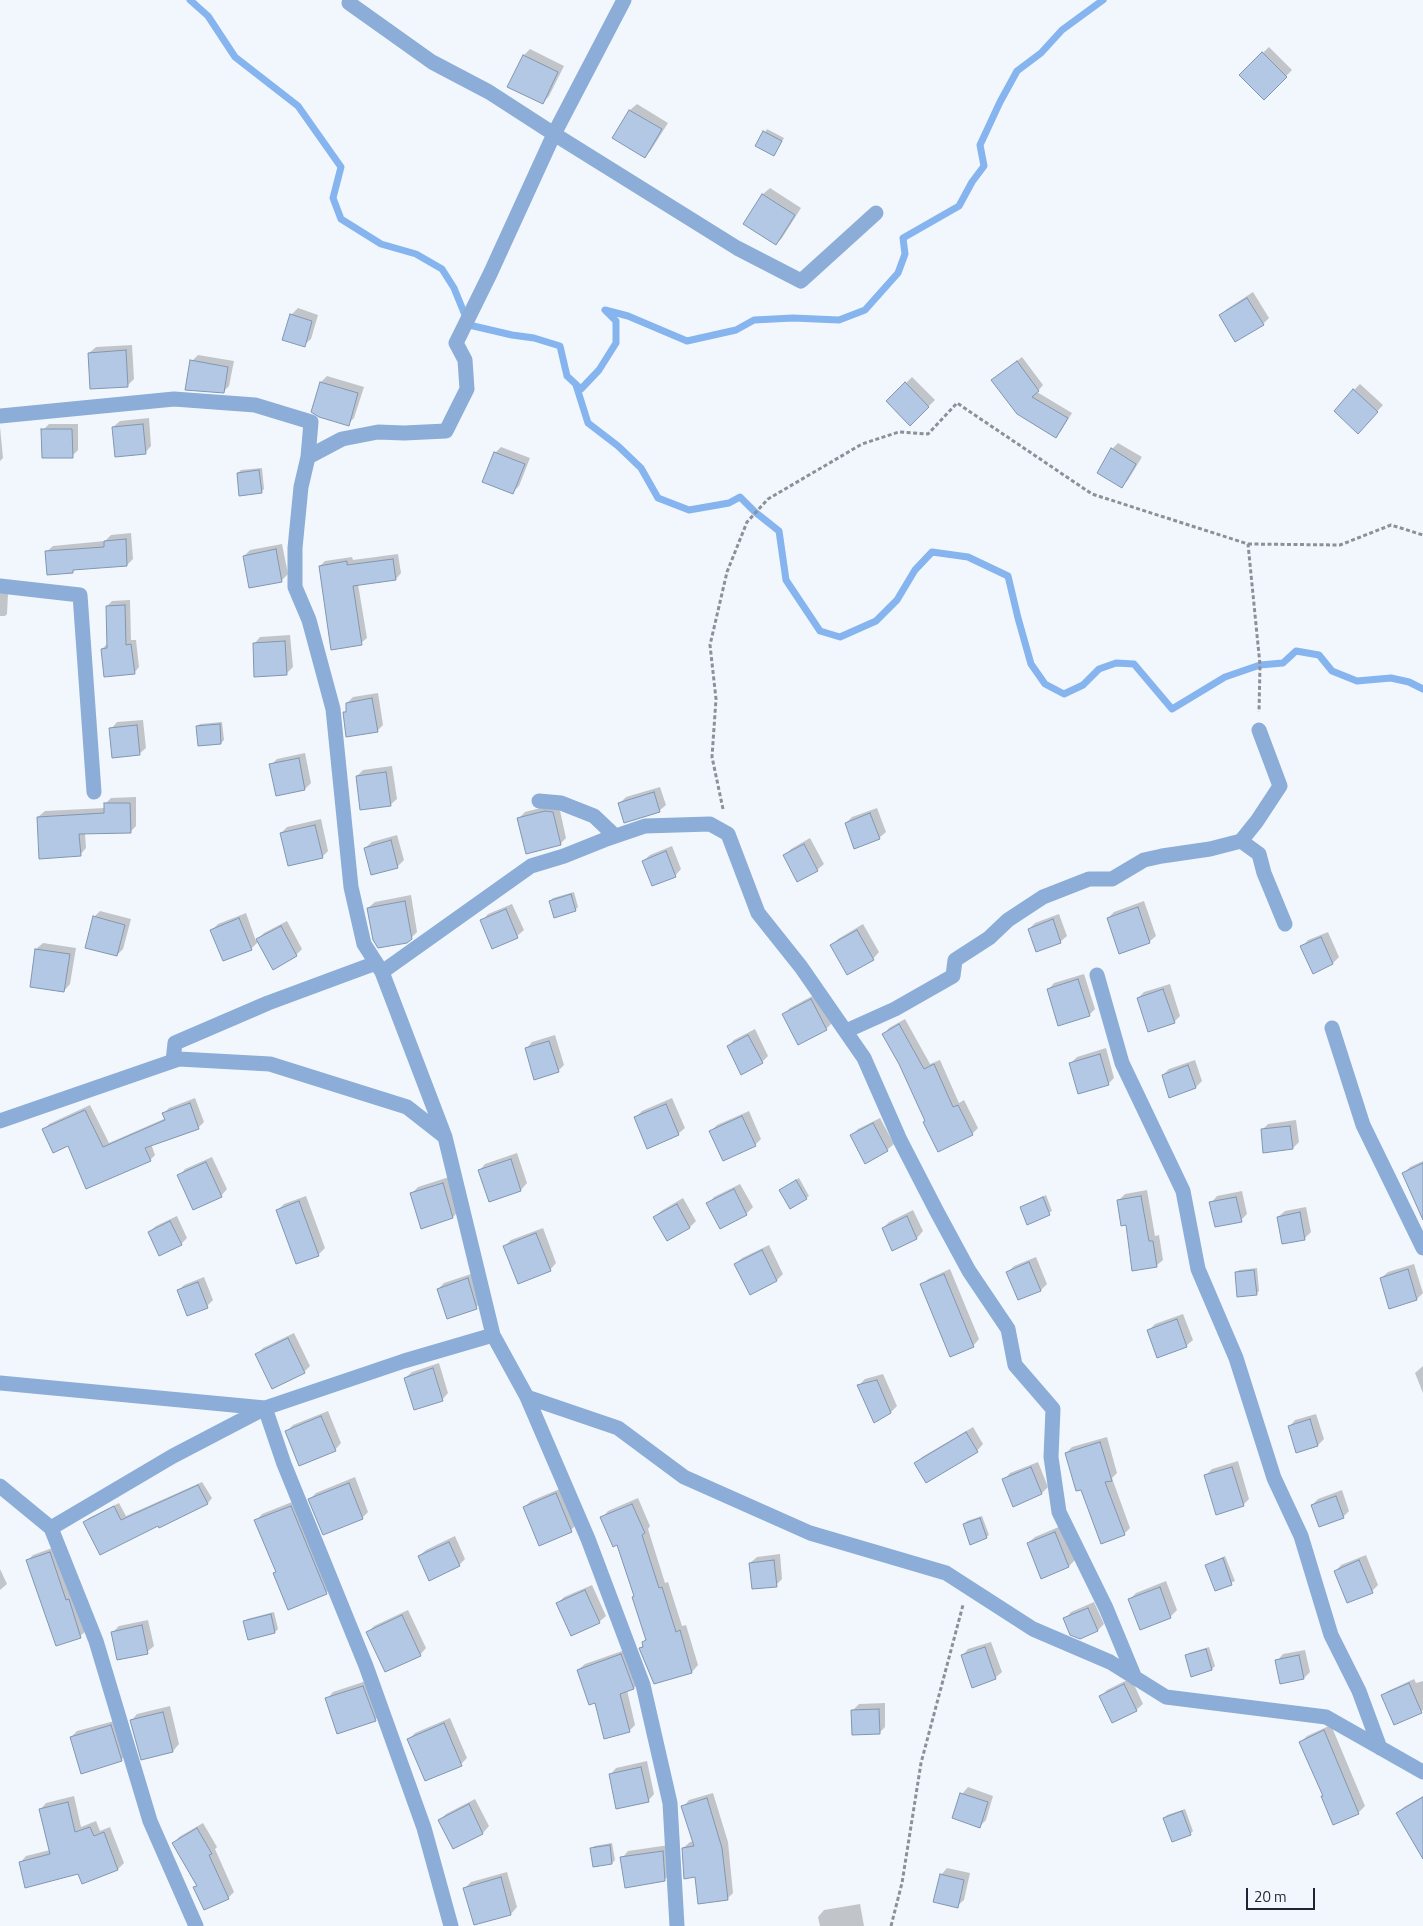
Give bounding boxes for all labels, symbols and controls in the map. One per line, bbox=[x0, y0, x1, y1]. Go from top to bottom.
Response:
scale bar bbox=[1248, 1878, 1317, 1910]
text: 20 m bbox=[1254, 1885, 1287, 1908]

